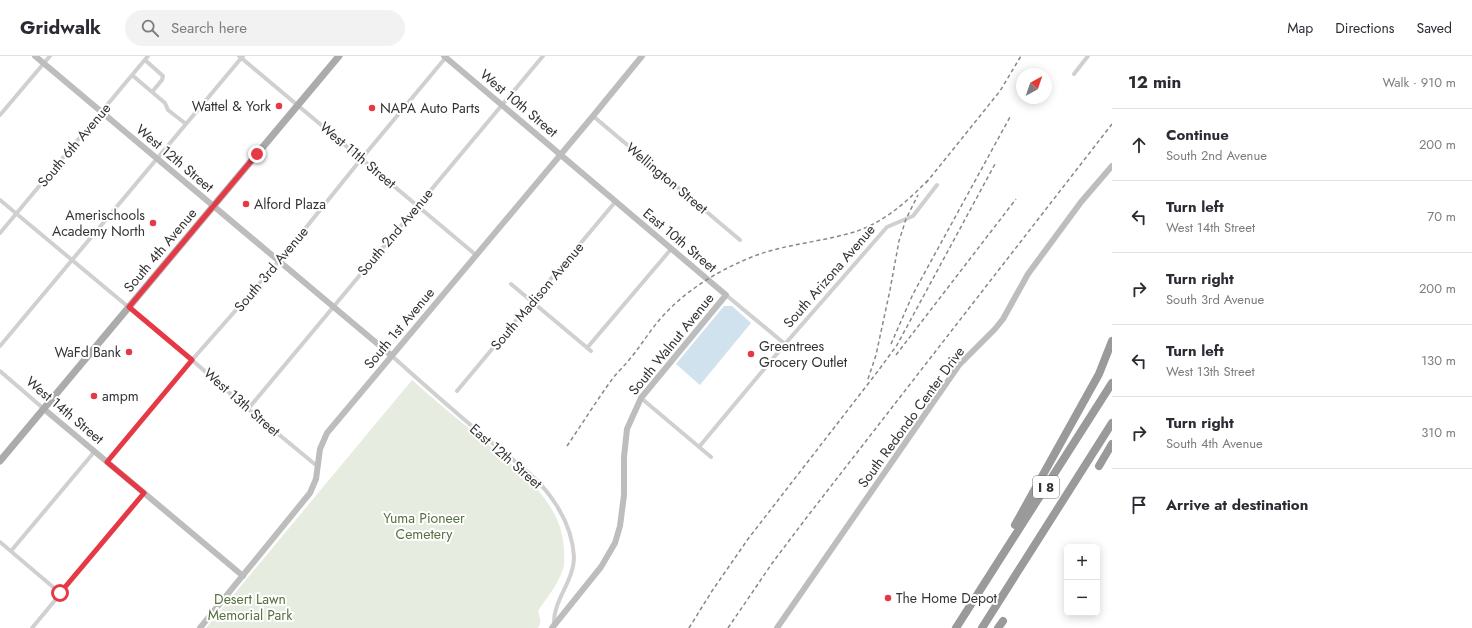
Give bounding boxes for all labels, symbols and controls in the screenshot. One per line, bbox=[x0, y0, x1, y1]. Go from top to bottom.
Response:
search box bbox=[125, 10, 405, 46]
text: Gridwalk bbox=[20, 14, 101, 41]
icon: search bbox=[139, 17, 161, 39]
text: Search here bbox=[171, 17, 247, 39]
text: Map bbox=[1287, 18, 1313, 38]
text: Directions bbox=[1335, 18, 1395, 38]
text: Saved bbox=[1417, 18, 1452, 38]
street label: West 10th Street bbox=[476, 64, 563, 142]
north arrow bbox=[1016, 68, 1052, 104]
text: 12 min bbox=[1128, 70, 1181, 94]
text: Walk · 910 m bbox=[1383, 73, 1456, 92]
place label: Wattel & York bbox=[192, 96, 272, 116]
place label: NAPA Auto Parts bbox=[380, 98, 480, 118]
street label: South 6th Avenue bbox=[33, 99, 115, 191]
marker: Wattel & York bbox=[274, 101, 284, 111]
marker: NAPA Auto Parts bbox=[367, 103, 377, 113]
street label: West 11th Street bbox=[316, 117, 401, 193]
street label: West 12th Street bbox=[132, 120, 219, 197]
text: Continue bbox=[1166, 124, 1229, 146]
icon: ahead bbox=[1128, 134, 1150, 156]
text: 200 m bbox=[1419, 135, 1456, 154]
street label: Wellington Street bbox=[622, 138, 713, 219]
route end bbox=[248, 145, 266, 163]
text: South 2nd Avenue bbox=[1166, 146, 1267, 165]
street label: South 2nd Avenue bbox=[352, 184, 438, 280]
place label: Alford Plaza bbox=[254, 194, 326, 214]
text: Turn left bbox=[1166, 196, 1224, 218]
marker: Alford Plaza bbox=[241, 199, 251, 209]
street label: East 10th Street bbox=[639, 203, 722, 277]
street label: South 4th Avenue bbox=[119, 204, 201, 296]
place label: Amerischools Academy North bbox=[52, 205, 145, 241]
icon: left bbox=[1128, 206, 1150, 228]
text: 70 m bbox=[1427, 207, 1456, 226]
marker: Amerischools Academy North bbox=[148, 218, 158, 228]
text: West 14th Street bbox=[1166, 218, 1255, 237]
street label: South Arizona Avenue bbox=[778, 220, 880, 332]
street label: South 3rd Avenue bbox=[229, 222, 313, 316]
street label: South Madison Avenue bbox=[486, 238, 588, 354]
text: Turn right bbox=[1166, 268, 1234, 290]
icon: right bbox=[1128, 278, 1150, 300]
text: 200 m bbox=[1419, 279, 1456, 298]
street label: South 1st Avenue bbox=[359, 283, 439, 373]
street label: South Walnut Avenue bbox=[624, 289, 718, 399]
text: South 3rd Avenue bbox=[1166, 290, 1264, 309]
place label: Greentrees Grocery Outlet bbox=[759, 336, 848, 372]
text: Turn left bbox=[1166, 340, 1224, 362]
place label: WaFd Bank bbox=[55, 342, 122, 362]
street label: South Redondo Center Drive bbox=[853, 342, 969, 492]
marker: WaFd Bank bbox=[124, 347, 134, 357]
marker: Greentrees Grocery Outlet bbox=[746, 349, 756, 359]
icon: left bbox=[1128, 350, 1150, 372]
text: 130 m bbox=[1421, 351, 1456, 370]
text: West 13th Street bbox=[1166, 362, 1255, 381]
street label: West 13th Street bbox=[199, 363, 285, 441]
street label: West 14th Street bbox=[22, 372, 109, 449]
place label: ampm bbox=[102, 386, 139, 406]
marker: ampm bbox=[89, 391, 99, 401]
text: Turn right bbox=[1166, 412, 1234, 434]
street label: East 12th Street bbox=[465, 419, 547, 494]
icon: right bbox=[1128, 422, 1150, 444]
text: 310 m bbox=[1421, 423, 1456, 442]
text: South 4th Avenue bbox=[1166, 434, 1263, 453]
road number: I 8 bbox=[1033, 476, 1059, 498]
icon: arrive bbox=[1128, 494, 1150, 516]
text: Arrive at destination bbox=[1166, 494, 1308, 516]
park label: Yuma Pioneer Cemetery bbox=[383, 508, 465, 544]
map controls bbox=[1064, 544, 1100, 616]
button: + bbox=[1064, 544, 1100, 580]
button: − bbox=[1064, 580, 1100, 616]
route start bbox=[51, 584, 69, 602]
place label: The Home Depot bbox=[896, 588, 998, 608]
park label: Desert Lawn Memorial Park bbox=[208, 589, 293, 625]
marker: The Home Depot bbox=[883, 593, 893, 603]

